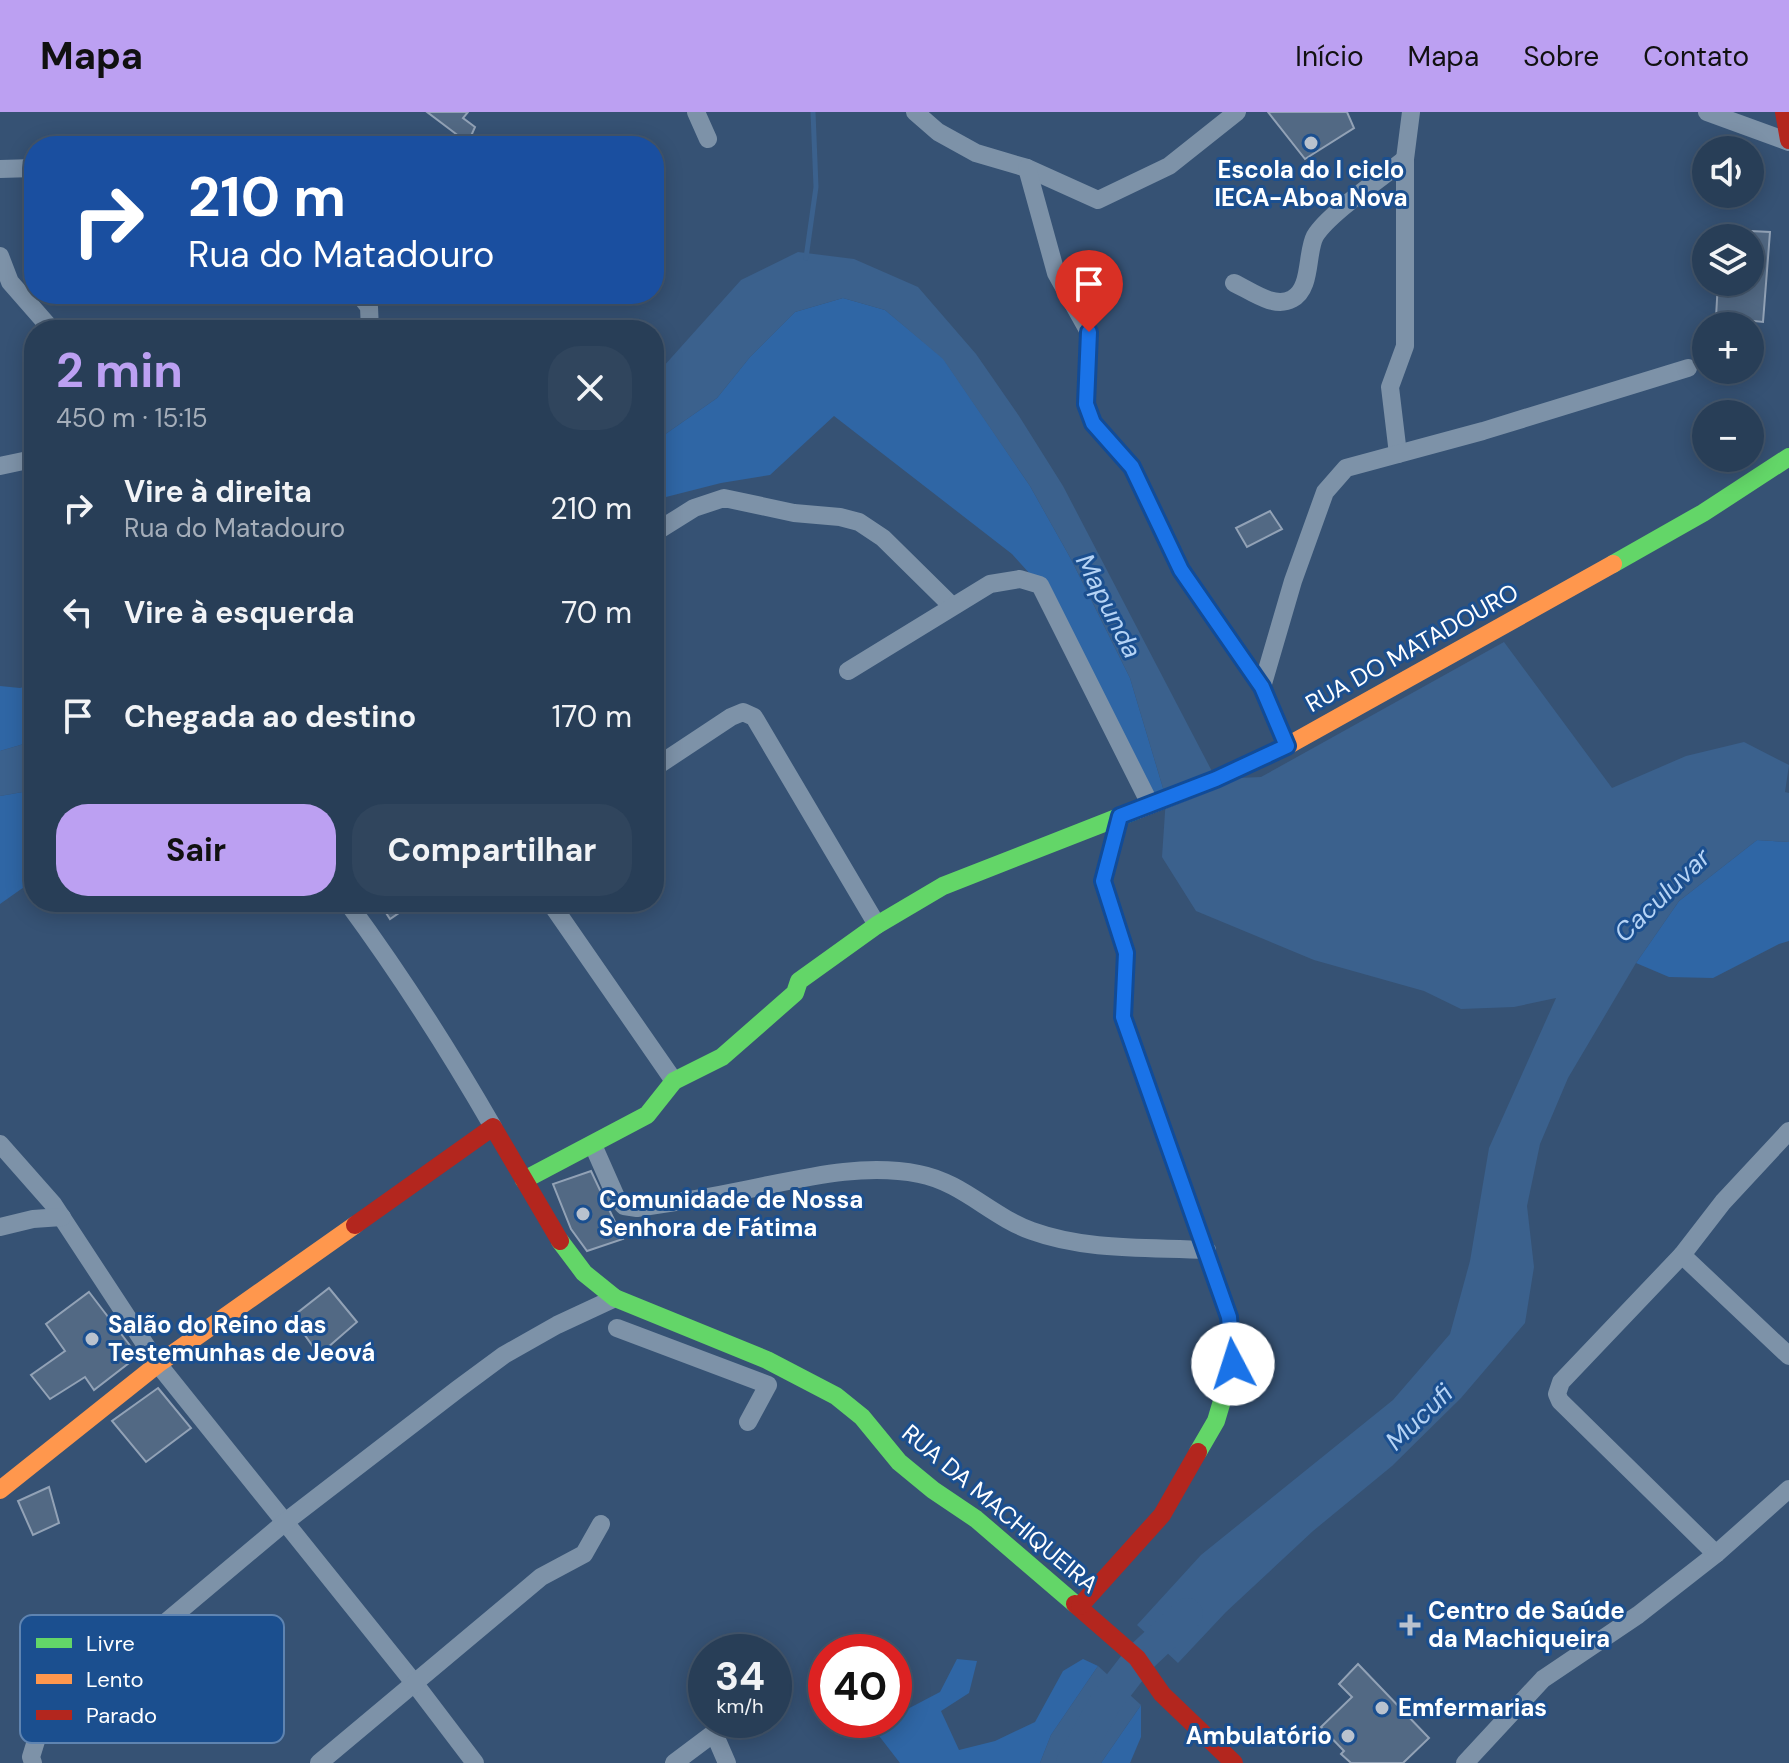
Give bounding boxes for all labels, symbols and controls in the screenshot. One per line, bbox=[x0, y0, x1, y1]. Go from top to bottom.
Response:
text: Mapa bbox=[40, 31, 143, 81]
text: Início bbox=[1295, 38, 1364, 75]
text: Mapa bbox=[1408, 38, 1479, 75]
text: Sobre bbox=[1523, 38, 1599, 75]
text: Contato bbox=[1643, 38, 1749, 75]
marker: Escola do I ciclo IECA-Aboa Nova bbox=[1302, 134, 1320, 152]
map controls bbox=[1692, 136, 1764, 472]
button: sound bbox=[1692, 136, 1764, 208]
place label: Escola do I ciclo IECA-Aboa Nova bbox=[1214, 154, 1408, 213]
text: 210 m bbox=[188, 160, 346, 233]
icon: right bbox=[56, 168, 160, 272]
button: layers bbox=[1692, 224, 1764, 296]
text: Rua do Matadouro bbox=[188, 231, 494, 278]
pin bbox=[1055, 250, 1123, 332]
icon: arrive bbox=[1067, 262, 1111, 306]
button: + bbox=[1692, 312, 1764, 384]
text: 2 min bbox=[56, 339, 183, 402]
button: close bbox=[548, 346, 632, 430]
button: − bbox=[1692, 400, 1764, 472]
text: 450 m · 15:15 bbox=[56, 401, 208, 435]
text: Vire à direita bbox=[124, 472, 312, 511]
icon: right bbox=[56, 486, 100, 530]
text: 210 m bbox=[550, 489, 632, 528]
text: Rua do Matadouro bbox=[124, 511, 345, 545]
water label: Mapunda bbox=[1068, 548, 1150, 664]
street label: RUA DO MATADOURO bbox=[1300, 576, 1524, 719]
icon: left bbox=[56, 590, 100, 634]
text: Vire à esquerda bbox=[124, 593, 355, 632]
text: 70 m bbox=[561, 593, 632, 632]
icon: arrive bbox=[56, 694, 100, 738]
text: Chegada ao destino bbox=[124, 697, 416, 736]
text: 170 m bbox=[552, 697, 632, 736]
button: Sair bbox=[56, 804, 336, 896]
button: Compartilhar bbox=[352, 804, 632, 896]
water label: Caculuvar bbox=[1606, 840, 1719, 949]
place label: Comunidade de Nossa Senhora de Fátima bbox=[599, 1184, 863, 1243]
marker: Comunidade de Nossa Senhora de Fátima bbox=[574, 1205, 592, 1223]
place label: Salão do Reino das Testemunhas de Jeová bbox=[108, 1309, 375, 1368]
position arrow bbox=[1191, 1322, 1275, 1406]
marker: Salão do Reino das Testemunhas de Jeová bbox=[83, 1330, 101, 1348]
water label: Mucufi bbox=[1378, 1376, 1460, 1457]
street label: RUA DA MACHIQUEIRA bbox=[896, 1417, 1105, 1600]
place label: Centro de Saúde da Machiqueira bbox=[1428, 1595, 1625, 1654]
marker: Centro de Saúde da Machiqueira bbox=[1399, 1614, 1421, 1636]
legend bbox=[20, 1615, 284, 1743]
text: Livre bbox=[86, 1629, 135, 1658]
speed limit sign: 40 bbox=[808, 1634, 912, 1738]
text: 34 bbox=[715, 1650, 765, 1702]
text: Lento bbox=[86, 1665, 144, 1694]
place label: Emfermarias bbox=[1398, 1692, 1547, 1723]
text: km/h bbox=[716, 1693, 764, 1719]
marker: Emfermarias bbox=[1373, 1699, 1391, 1717]
text: Parado bbox=[86, 1701, 157, 1730]
place label: Ambulatório bbox=[1186, 1720, 1332, 1751]
marker: Ambulatório bbox=[1339, 1727, 1357, 1745]

